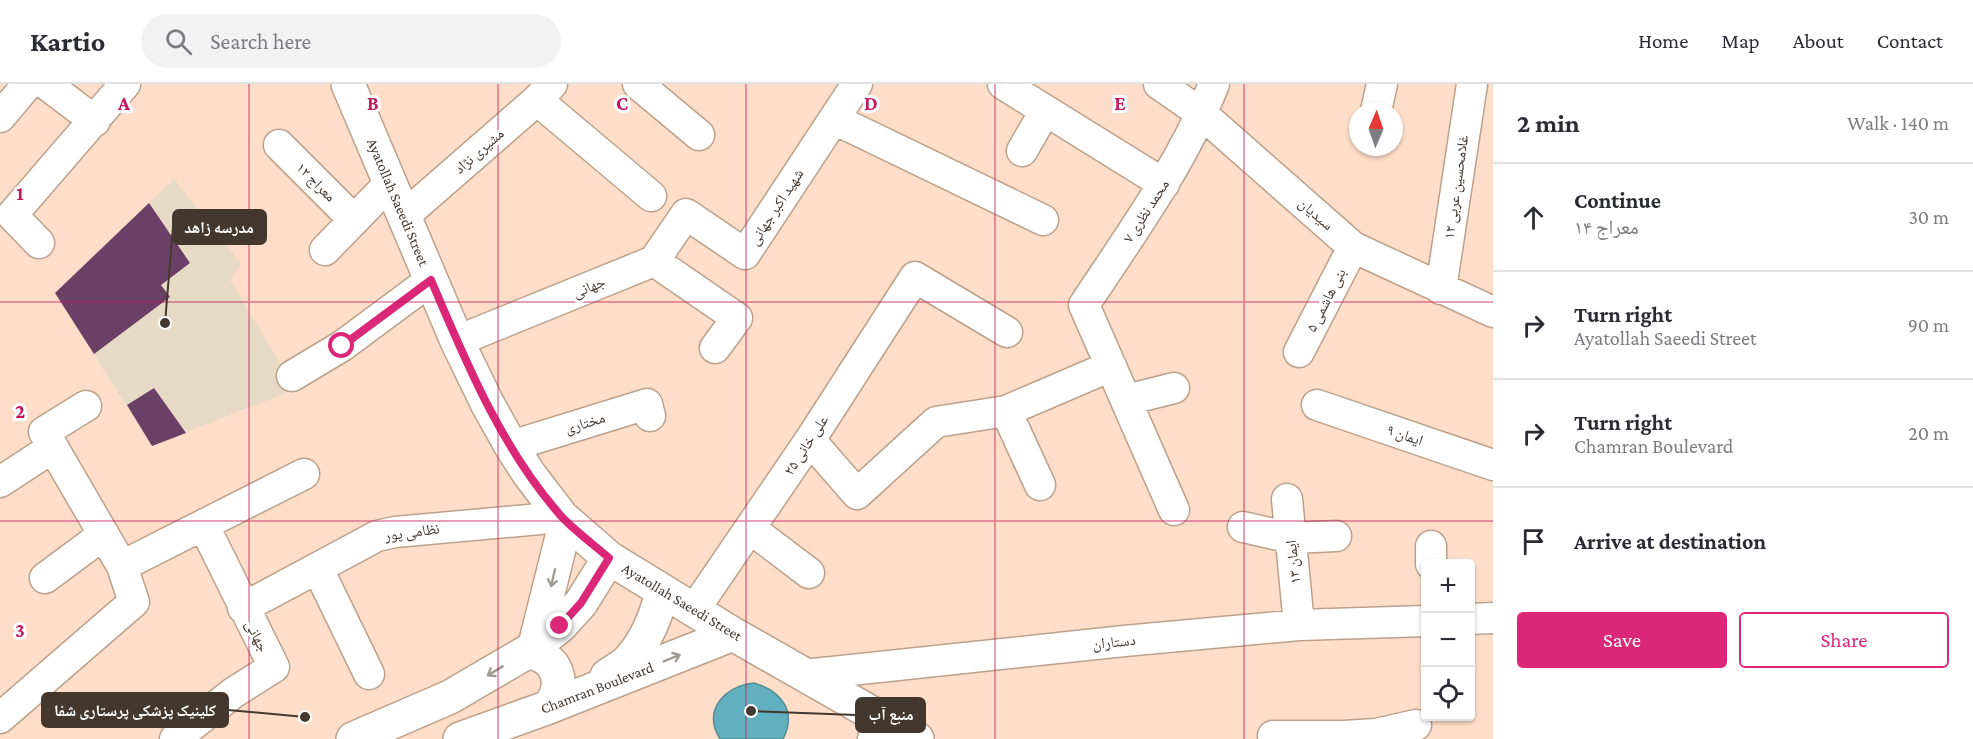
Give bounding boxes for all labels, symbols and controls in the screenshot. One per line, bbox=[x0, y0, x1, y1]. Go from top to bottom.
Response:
search box bbox=[141, 14, 561, 68]
icon: search bbox=[162, 25, 195, 58]
text: Kartio bbox=[30, 26, 105, 57]
text: Search here bbox=[210, 29, 311, 54]
text: Home bbox=[1638, 29, 1688, 53]
text: Map bbox=[1721, 29, 1760, 53]
text: About bbox=[1793, 29, 1844, 53]
text: Contact bbox=[1877, 29, 1943, 53]
text: A bbox=[117, 92, 131, 114]
text: B bbox=[367, 92, 379, 114]
text: C bbox=[616, 92, 628, 114]
text: D bbox=[864, 92, 878, 114]
text: E bbox=[1114, 92, 1126, 114]
north arrow bbox=[1349, 102, 1403, 156]
text: 2 min bbox=[1517, 109, 1580, 138]
text: Walk · 140 m bbox=[1847, 112, 1949, 134]
street label: مشیری نژاد bbox=[451, 125, 508, 178]
street label: غلامحسین عربی ۱۲ bbox=[1441, 134, 1473, 240]
street label: Ayatollah Saeedi Street bbox=[363, 136, 433, 269]
street label: معراج ۱۲ bbox=[292, 159, 339, 206]
street label: شهید اکبر جهانی bbox=[745, 166, 808, 249]
street label: محمد نظری ۷ bbox=[1120, 177, 1174, 246]
text: 1 bbox=[16, 182, 24, 204]
text: Continue bbox=[1574, 188, 1661, 213]
street label: سیدیان bbox=[1294, 195, 1336, 235]
icon: ahead bbox=[1517, 201, 1550, 234]
text: 30 m bbox=[1908, 206, 1949, 228]
callout: مدرسه زاهد bbox=[173, 210, 266, 244]
text: معراج ۱۴ bbox=[1574, 216, 1639, 238]
text: مدرسه زاهد bbox=[184, 219, 254, 236]
street label: بنی هاشمی ۵ bbox=[1303, 266, 1351, 335]
street label: جهانی bbox=[570, 273, 609, 303]
text: Turn right bbox=[1574, 302, 1672, 327]
icon: right bbox=[1517, 309, 1550, 342]
text: 90 m bbox=[1908, 314, 1949, 336]
text: Ayatollah Saeedi Street bbox=[1574, 327, 1757, 349]
route start bbox=[328, 332, 354, 358]
text: 2 bbox=[15, 400, 25, 422]
street label: مختاری bbox=[563, 409, 608, 439]
text: Turn right bbox=[1574, 410, 1672, 435]
street label: علی خانی ۲۵ bbox=[781, 412, 833, 479]
icon: right bbox=[1517, 417, 1550, 450]
street label: ایمان ۹ bbox=[1384, 421, 1425, 450]
text: 20 m bbox=[1908, 422, 1949, 444]
text: Chamran Boulevard bbox=[1574, 435, 1733, 457]
street label: نظامی پور bbox=[383, 520, 441, 546]
icon: arrive bbox=[1517, 525, 1550, 558]
text: Arrive at destination bbox=[1574, 529, 1766, 554]
street label: ایمان ۱۳ bbox=[1283, 539, 1305, 585]
map controls bbox=[1421, 559, 1475, 721]
button: + bbox=[1421, 559, 1475, 613]
street label: Ayatollah Saeedi Street bbox=[619, 560, 746, 645]
one-way arrow bbox=[546, 568, 558, 587]
route end bbox=[546, 612, 572, 638]
button: Save bbox=[1517, 612, 1727, 668]
button: Share bbox=[1739, 612, 1949, 668]
button: − bbox=[1421, 613, 1475, 667]
street label: جهانی bbox=[240, 617, 272, 656]
text: 3 bbox=[15, 619, 25, 641]
street label: دستاران bbox=[1092, 632, 1137, 654]
one-way arrow bbox=[662, 652, 680, 663]
street label: Chamran Boulevard bbox=[538, 659, 656, 717]
one-way arrow bbox=[487, 665, 504, 677]
button: locate bbox=[1421, 667, 1475, 721]
callout: کلینیک پزشکی پرستاری شفا bbox=[42, 693, 228, 727]
callout: منبع آب bbox=[856, 698, 925, 732]
text: کلینیک پزشکی پرستاری شفا bbox=[54, 702, 216, 720]
text: منبع آب bbox=[868, 706, 914, 725]

